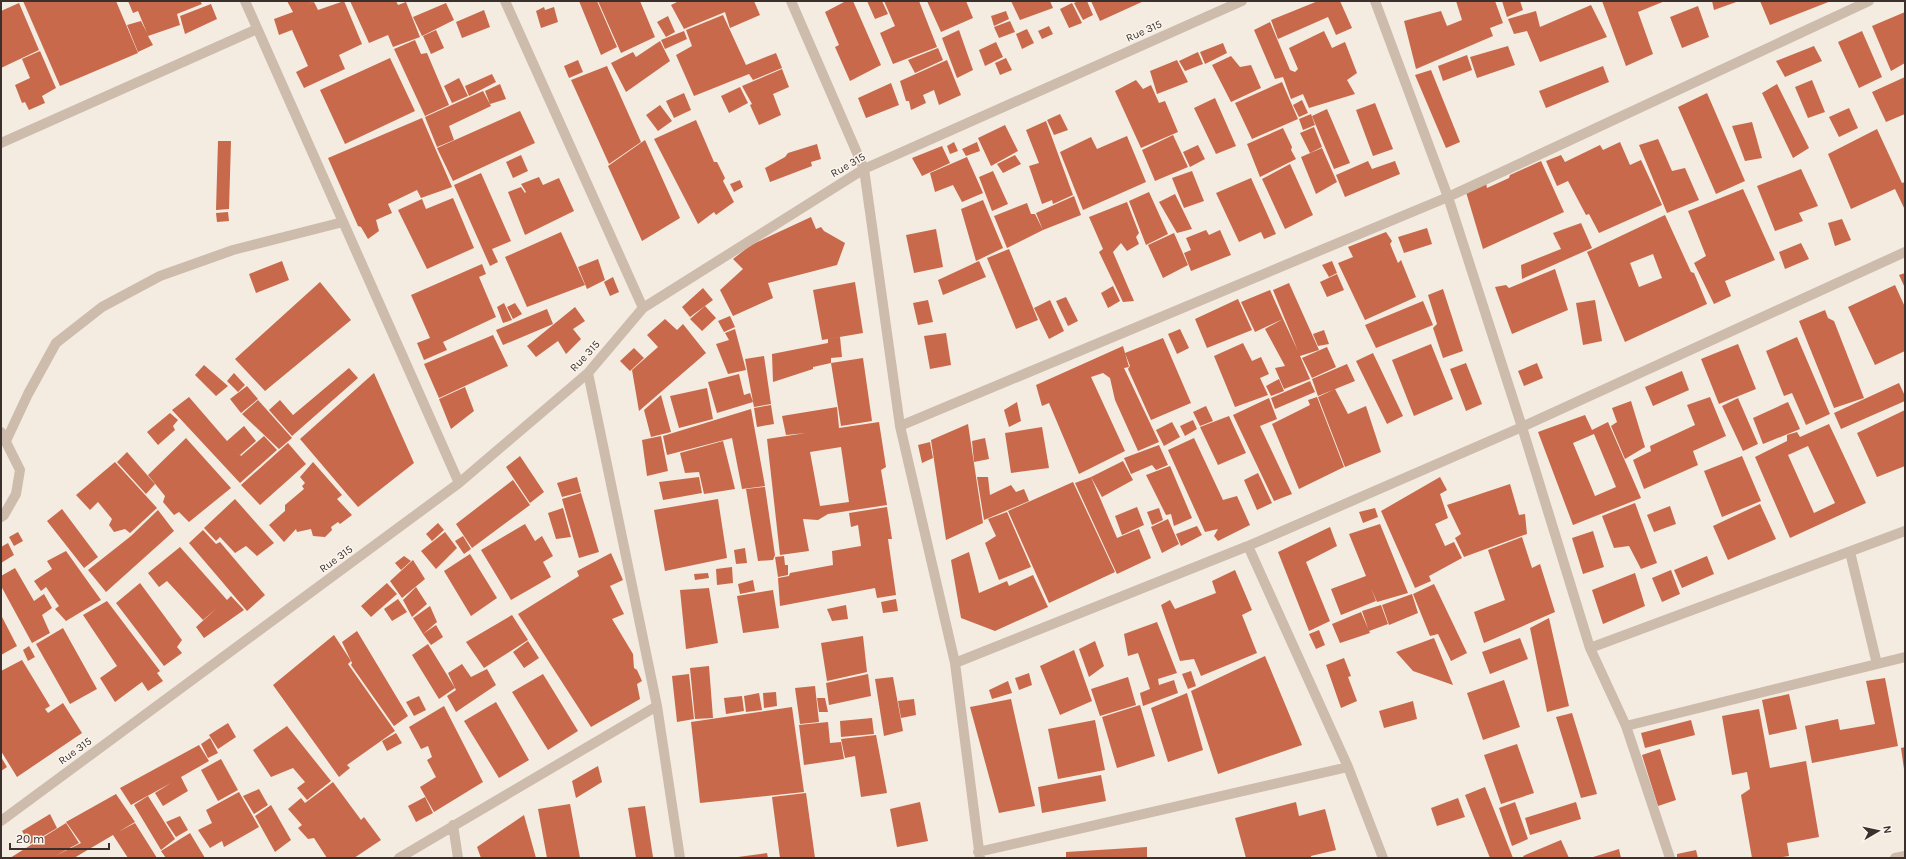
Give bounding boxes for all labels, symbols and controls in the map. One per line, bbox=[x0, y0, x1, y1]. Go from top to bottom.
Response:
street label: Rue 315 bbox=[1124, 17, 1164, 45]
street label: Rue 315 bbox=[828, 150, 868, 180]
street label: Rue 315 bbox=[567, 338, 603, 374]
street label: Rue 315 bbox=[317, 543, 355, 575]
street label: Rue 315 bbox=[56, 735, 94, 767]
north arrow bbox=[1858, 811, 1898, 851]
scale bar bbox=[10, 825, 109, 851]
text: N bbox=[1880, 825, 1894, 834]
text: 20 m bbox=[16, 832, 44, 846]

